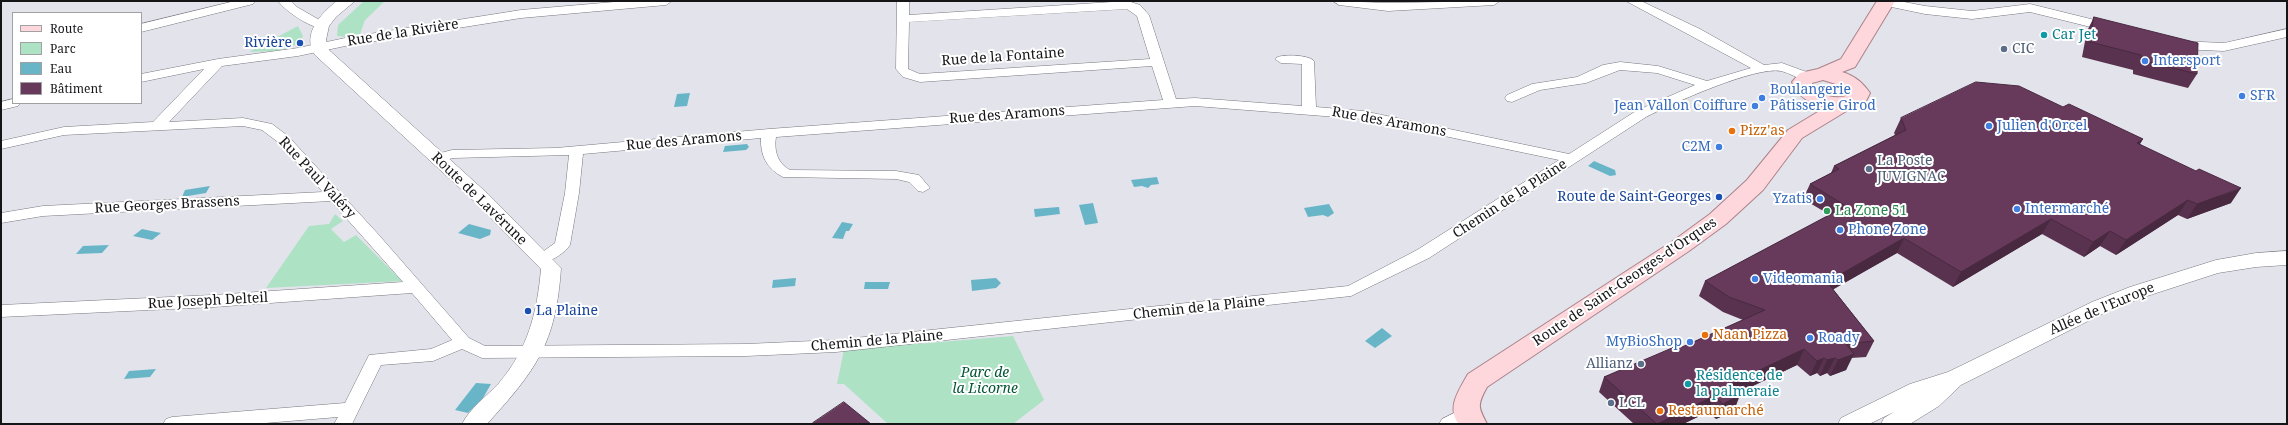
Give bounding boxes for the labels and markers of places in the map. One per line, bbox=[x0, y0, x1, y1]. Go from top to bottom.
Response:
place label: Car Jet bbox=[2052, 27, 2096, 43]
marker: Car Jet bbox=[2039, 30, 2049, 40]
place label: Rivière bbox=[244, 35, 292, 51]
marker: Rivière bbox=[295, 38, 305, 48]
place label: CIC bbox=[2012, 41, 2034, 57]
marker: CIC bbox=[1999, 44, 2009, 54]
place label: Intersport bbox=[2153, 53, 2221, 69]
marker: Intersport bbox=[2140, 56, 2150, 66]
place label: Boulangerie Pâtisserie Girod bbox=[1770, 82, 1876, 114]
place label: SFR bbox=[2250, 88, 2275, 104]
marker: SFR bbox=[2237, 91, 2247, 101]
marker: Boulangerie Pâtisserie Girod bbox=[1757, 93, 1767, 103]
place label: Jean Vallon Coiffure bbox=[1614, 98, 1747, 114]
marker: Jean Vallon Coiffure bbox=[1750, 101, 1760, 111]
place label: Julien d'Orcel bbox=[1997, 118, 2087, 134]
marker: Julien d'Orcel bbox=[1984, 121, 1994, 131]
place label: Pizz'as bbox=[1740, 123, 1785, 139]
marker: Pizz'as bbox=[1727, 126, 1737, 136]
place label: C2M bbox=[1681, 139, 1711, 155]
marker: C2M bbox=[1714, 142, 1724, 152]
place label: La Poste JUVIGNAC bbox=[1877, 153, 1945, 186]
marker: La Poste JUVIGNAC bbox=[1864, 164, 1874, 174]
place label: Route de Saint-Georges bbox=[1557, 189, 1711, 205]
place label: Yzatis bbox=[1773, 191, 1812, 207]
marker: Route de Saint-Georges bbox=[1714, 192, 1724, 202]
marker: Yzatis bbox=[1815, 194, 1825, 204]
place label: Intermarché bbox=[2025, 201, 2109, 217]
place label: La Zone 51 bbox=[1835, 203, 1907, 219]
marker: Intermarché bbox=[2012, 204, 2022, 214]
marker: La Zone 51 bbox=[1822, 206, 1832, 216]
place label: Phone Zone bbox=[1848, 222, 1926, 238]
marker: Phone Zone bbox=[1835, 225, 1845, 235]
place label: Videomania bbox=[1763, 271, 1844, 287]
marker: Videomania bbox=[1750, 274, 1760, 284]
place label: La Plaine bbox=[536, 303, 598, 319]
marker: La Plaine bbox=[523, 306, 533, 316]
place label: Naan Pizza bbox=[1713, 327, 1787, 343]
marker: Naan Pizza bbox=[1700, 330, 1710, 340]
place label: Roady bbox=[1818, 330, 1860, 346]
marker: Roady bbox=[1805, 333, 1815, 343]
place label: MyBioShop bbox=[1606, 334, 1682, 350]
marker: MyBioShop bbox=[1685, 337, 1695, 347]
place label: Allianz bbox=[1586, 356, 1633, 372]
marker: Allianz bbox=[1636, 359, 1646, 369]
place label: Résidence de la palmeraie bbox=[1696, 368, 1783, 400]
marker: Résidence de la palmeraie bbox=[1683, 379, 1693, 389]
place label: LCL bbox=[1619, 395, 1645, 411]
marker: LCL bbox=[1606, 398, 1616, 408]
place label: Restaumarché bbox=[1668, 403, 1764, 419]
marker: Restaumarché bbox=[1655, 406, 1665, 416]

